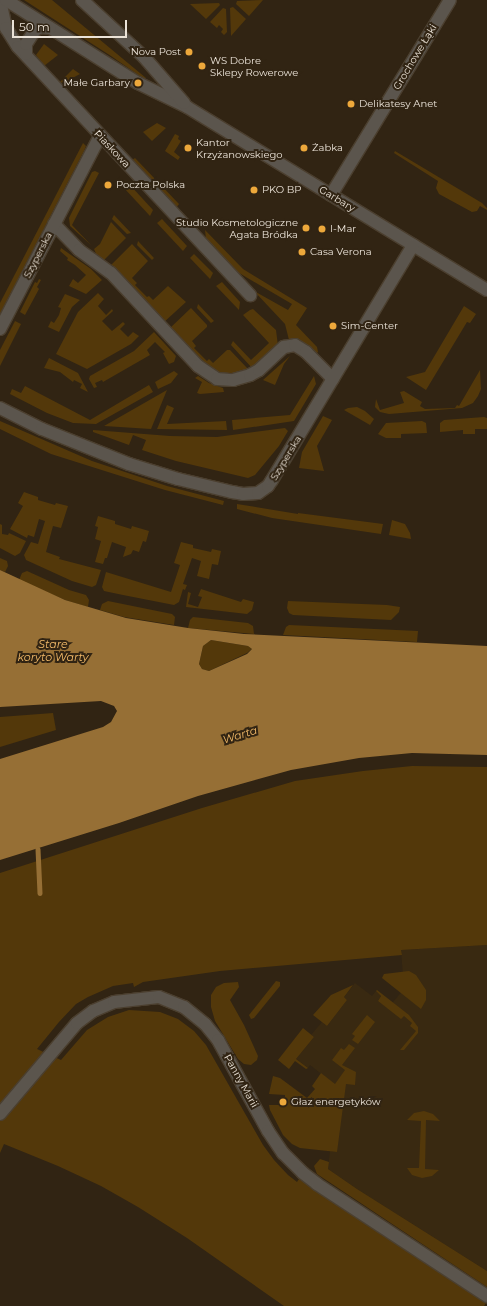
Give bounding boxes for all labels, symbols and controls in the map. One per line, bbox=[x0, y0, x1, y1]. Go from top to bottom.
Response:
scale bar bbox=[14, 12, 129, 38]
text: 50 m bbox=[19, 19, 50, 34]
street label: Grochowe Łąki bbox=[391, 22, 439, 92]
place label: Nova Post bbox=[131, 46, 181, 58]
marker: Nova Post bbox=[184, 47, 194, 57]
place label: WS Dobre Sklepy Rowerowe bbox=[210, 54, 298, 78]
marker: WS Dobre Sklepy Rowerowe bbox=[197, 61, 207, 71]
place label: Małe Garbary bbox=[64, 77, 130, 89]
marker: Małe Garbary bbox=[133, 78, 143, 88]
place label: Delikatesy Anet bbox=[359, 98, 437, 110]
marker: Delikatesy Anet bbox=[346, 99, 356, 109]
street label: Piaskowa bbox=[92, 128, 132, 170]
place label: Kantor Krzyżanowskiego bbox=[196, 136, 283, 160]
place label: Żabka bbox=[312, 142, 343, 154]
marker: Kantor Krzyżanowskiego bbox=[183, 143, 193, 153]
marker: Żabka bbox=[299, 143, 309, 153]
place label: Poczta Polska bbox=[116, 179, 185, 191]
marker: Poczta Polska bbox=[103, 180, 113, 190]
place label: PKO BP bbox=[262, 184, 302, 196]
street label: Garbary bbox=[317, 184, 357, 214]
marker: PKO BP bbox=[249, 185, 259, 195]
place label: Studio Kosmetologiczne Agata Bródka bbox=[176, 216, 298, 240]
marker: Studio Kosmetologiczne Agata Bródka bbox=[301, 223, 311, 233]
place label: I-Mar bbox=[330, 223, 356, 235]
marker: I-Mar bbox=[317, 224, 327, 234]
street label: Szyperska bbox=[21, 230, 55, 280]
place label: Casa Verona bbox=[310, 246, 372, 258]
marker: Casa Verona bbox=[297, 247, 307, 257]
place label: Sim-Center bbox=[341, 320, 398, 332]
marker: Sim-Center bbox=[328, 321, 338, 331]
street label: Szyperska bbox=[268, 433, 304, 483]
water label: Stare koryto Warty bbox=[17, 638, 89, 664]
water label: Warta bbox=[221, 724, 259, 746]
street label: Panny Marii bbox=[221, 1052, 261, 1110]
place label: Głaz energetyków bbox=[291, 1096, 381, 1108]
marker: Głaz energetyków bbox=[278, 1097, 288, 1107]

